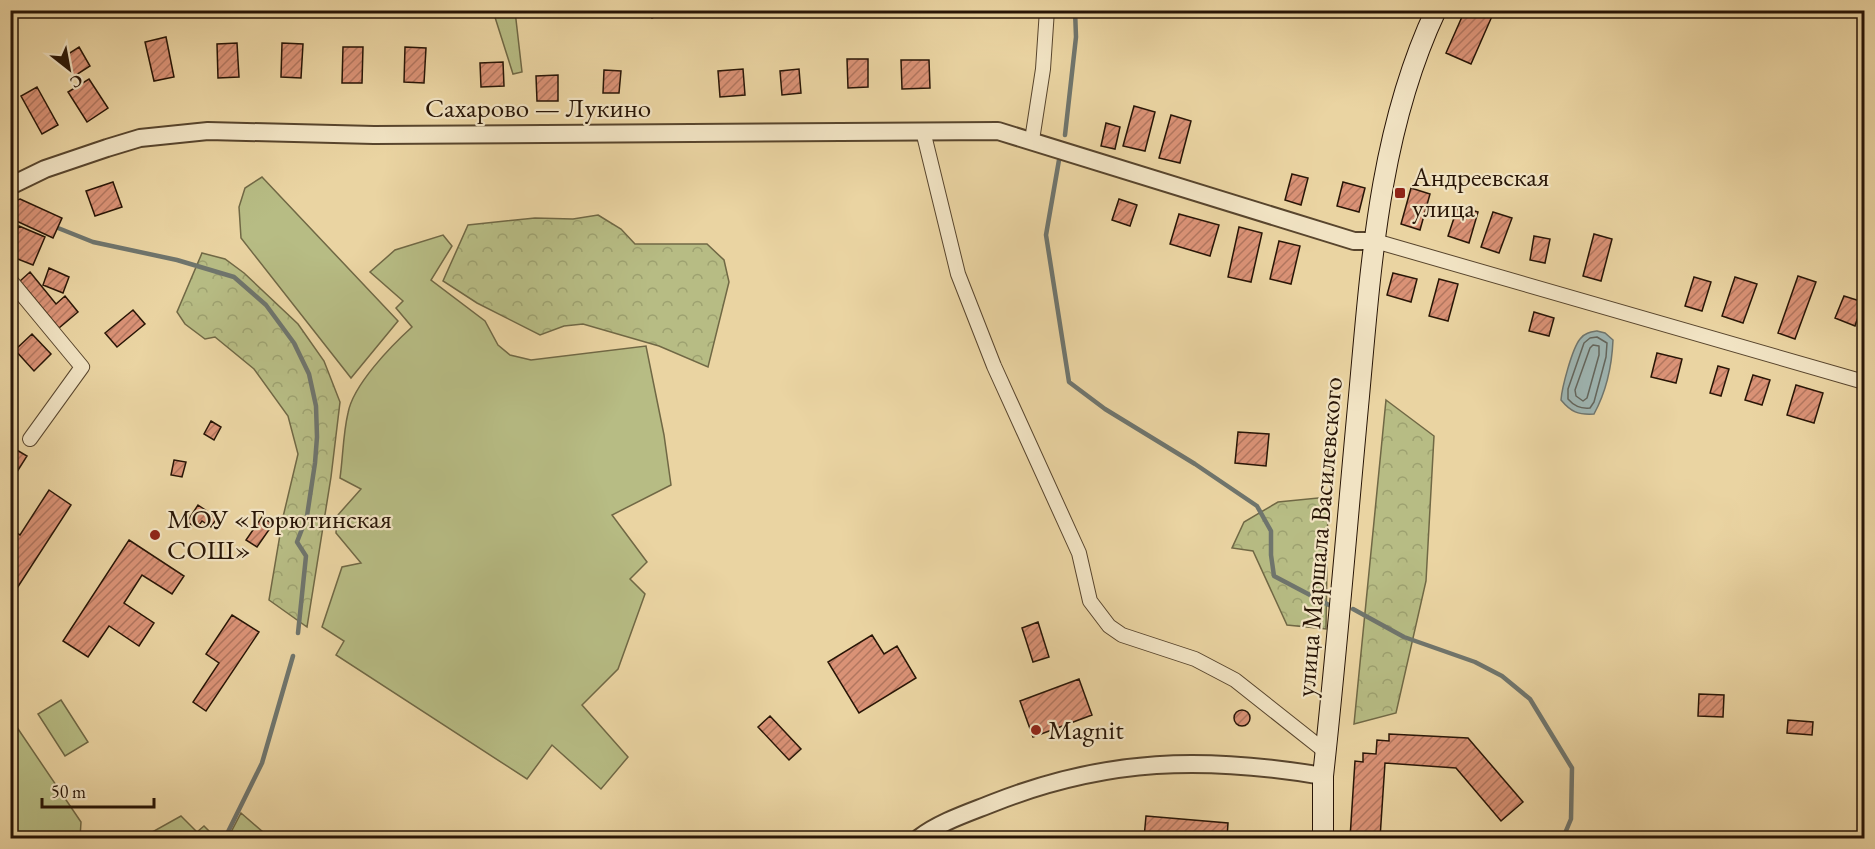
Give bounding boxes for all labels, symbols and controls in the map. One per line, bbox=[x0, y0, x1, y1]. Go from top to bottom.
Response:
north arrow bbox=[39, 39, 99, 99]
text: С bbox=[66, 70, 87, 93]
street label: Сахарово — Лукино bbox=[425, 90, 651, 125]
place label: Андреевская улица bbox=[1411, 159, 1549, 225]
marker: Андреевская улица bbox=[1393, 186, 1407, 200]
street label: улица Маршала Василевского bbox=[1287, 375, 1350, 699]
place label: МОУ «Горютинская СОШ» bbox=[167, 501, 392, 567]
marker: МОУ «Горютинская СОШ» bbox=[148, 528, 162, 542]
place label: Magnit bbox=[1048, 712, 1124, 747]
marker: Magnit bbox=[1029, 723, 1043, 737]
scale bar bbox=[42, 771, 154, 809]
text: 50 m bbox=[51, 780, 86, 803]

